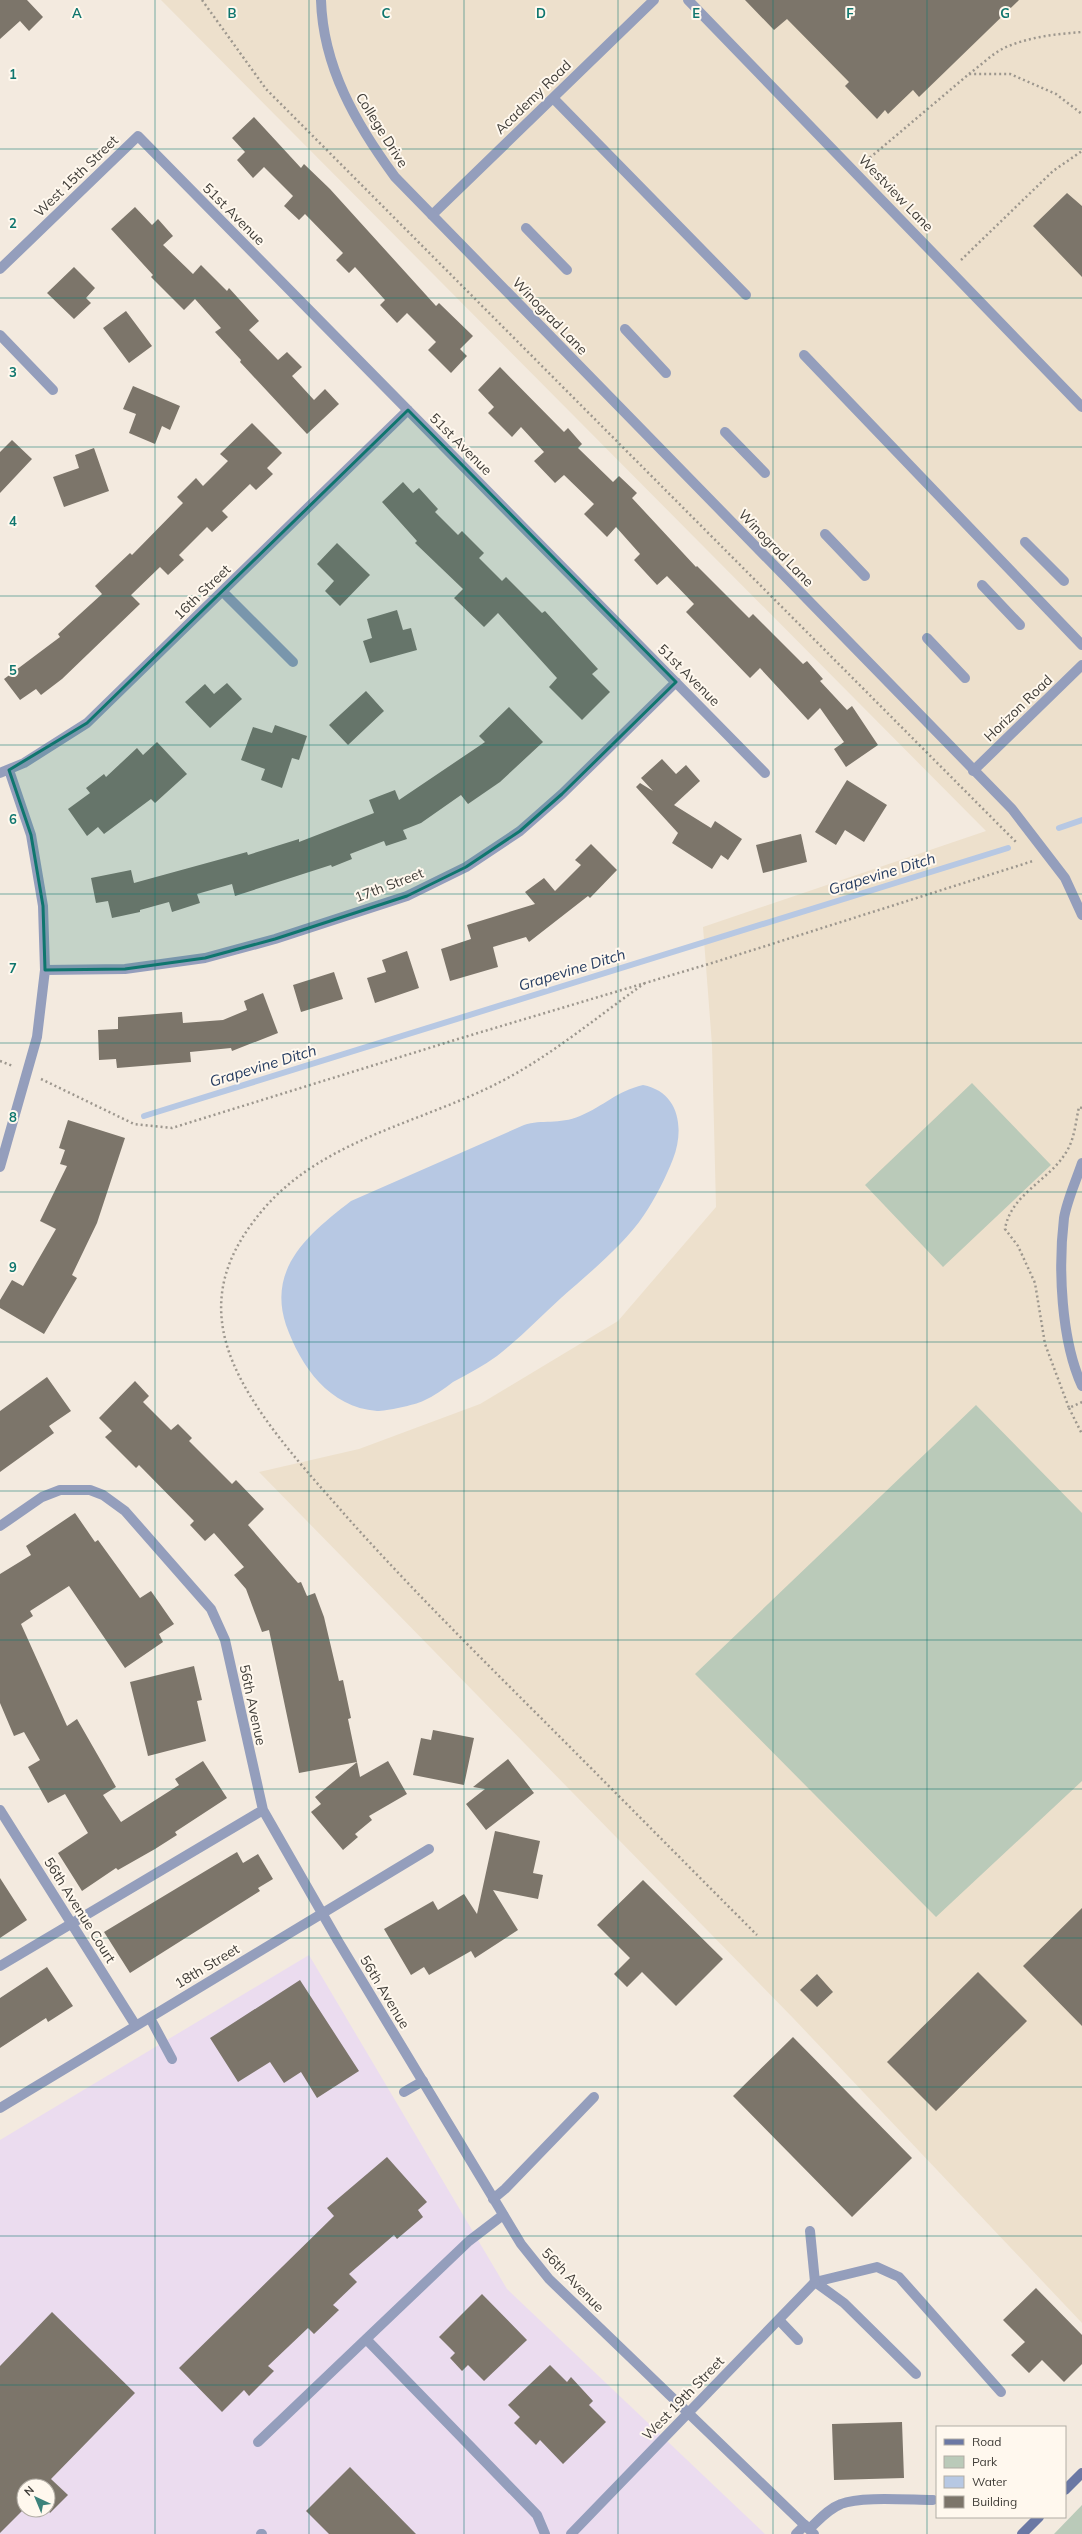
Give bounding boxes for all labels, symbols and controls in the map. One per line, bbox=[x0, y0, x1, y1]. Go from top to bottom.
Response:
text: A bbox=[72, 5, 82, 21]
text: B bbox=[228, 5, 237, 21]
text: C bbox=[382, 5, 391, 21]
text: D bbox=[536, 5, 546, 21]
text: E bbox=[692, 5, 700, 21]
text: F bbox=[846, 5, 854, 21]
text: G bbox=[1000, 5, 1010, 21]
street label: Academy Road bbox=[491, 56, 575, 138]
text: 1 bbox=[9, 66, 17, 82]
street label: College Drive bbox=[352, 89, 412, 171]
street label: West 15th Street bbox=[30, 131, 122, 221]
street label: Westview Lane bbox=[855, 151, 937, 235]
street label: 51st Avenue bbox=[199, 179, 269, 249]
text: 2 bbox=[9, 215, 17, 231]
street label: Winograd Lane bbox=[508, 273, 592, 359]
text: 3 bbox=[9, 364, 17, 380]
street label: 51st Avenue bbox=[426, 409, 496, 479]
street label: Winograd Lane bbox=[734, 505, 818, 591]
text: 4 bbox=[9, 513, 17, 529]
street label: 16th Street bbox=[170, 560, 234, 624]
street label: 51st Avenue bbox=[654, 640, 724, 710]
text: 5 bbox=[9, 662, 17, 678]
street label: Horizon Road bbox=[980, 671, 1056, 745]
text: 6 bbox=[9, 811, 17, 827]
water label: Grapevine Ditch bbox=[826, 848, 938, 899]
street label: 17th Street bbox=[352, 864, 426, 906]
water label: Grapevine Ditch bbox=[516, 944, 628, 995]
text: 7 bbox=[9, 960, 17, 976]
water label: Grapevine Ditch bbox=[207, 1040, 319, 1091]
text: 8 bbox=[9, 1109, 17, 1125]
text: 9 bbox=[9, 1259, 17, 1275]
street label: 56th Avenue bbox=[236, 1663, 270, 1747]
street label: 56th Avenue Court bbox=[40, 1854, 120, 1966]
street label: 18th Street bbox=[171, 1940, 243, 1992]
street label: 56th Avenue bbox=[356, 1952, 414, 2032]
street label: 56th Avenue bbox=[538, 2244, 608, 2316]
street label: West 19th Street bbox=[638, 2352, 728, 2444]
legend bbox=[936, 2426, 1066, 2518]
text: Road bbox=[972, 2434, 1001, 2449]
text: Park bbox=[972, 2454, 998, 2469]
text: Water bbox=[972, 2474, 1008, 2489]
north arrow bbox=[16, 2478, 56, 2518]
text: N bbox=[21, 2483, 37, 2499]
text: Building bbox=[972, 2494, 1017, 2509]

